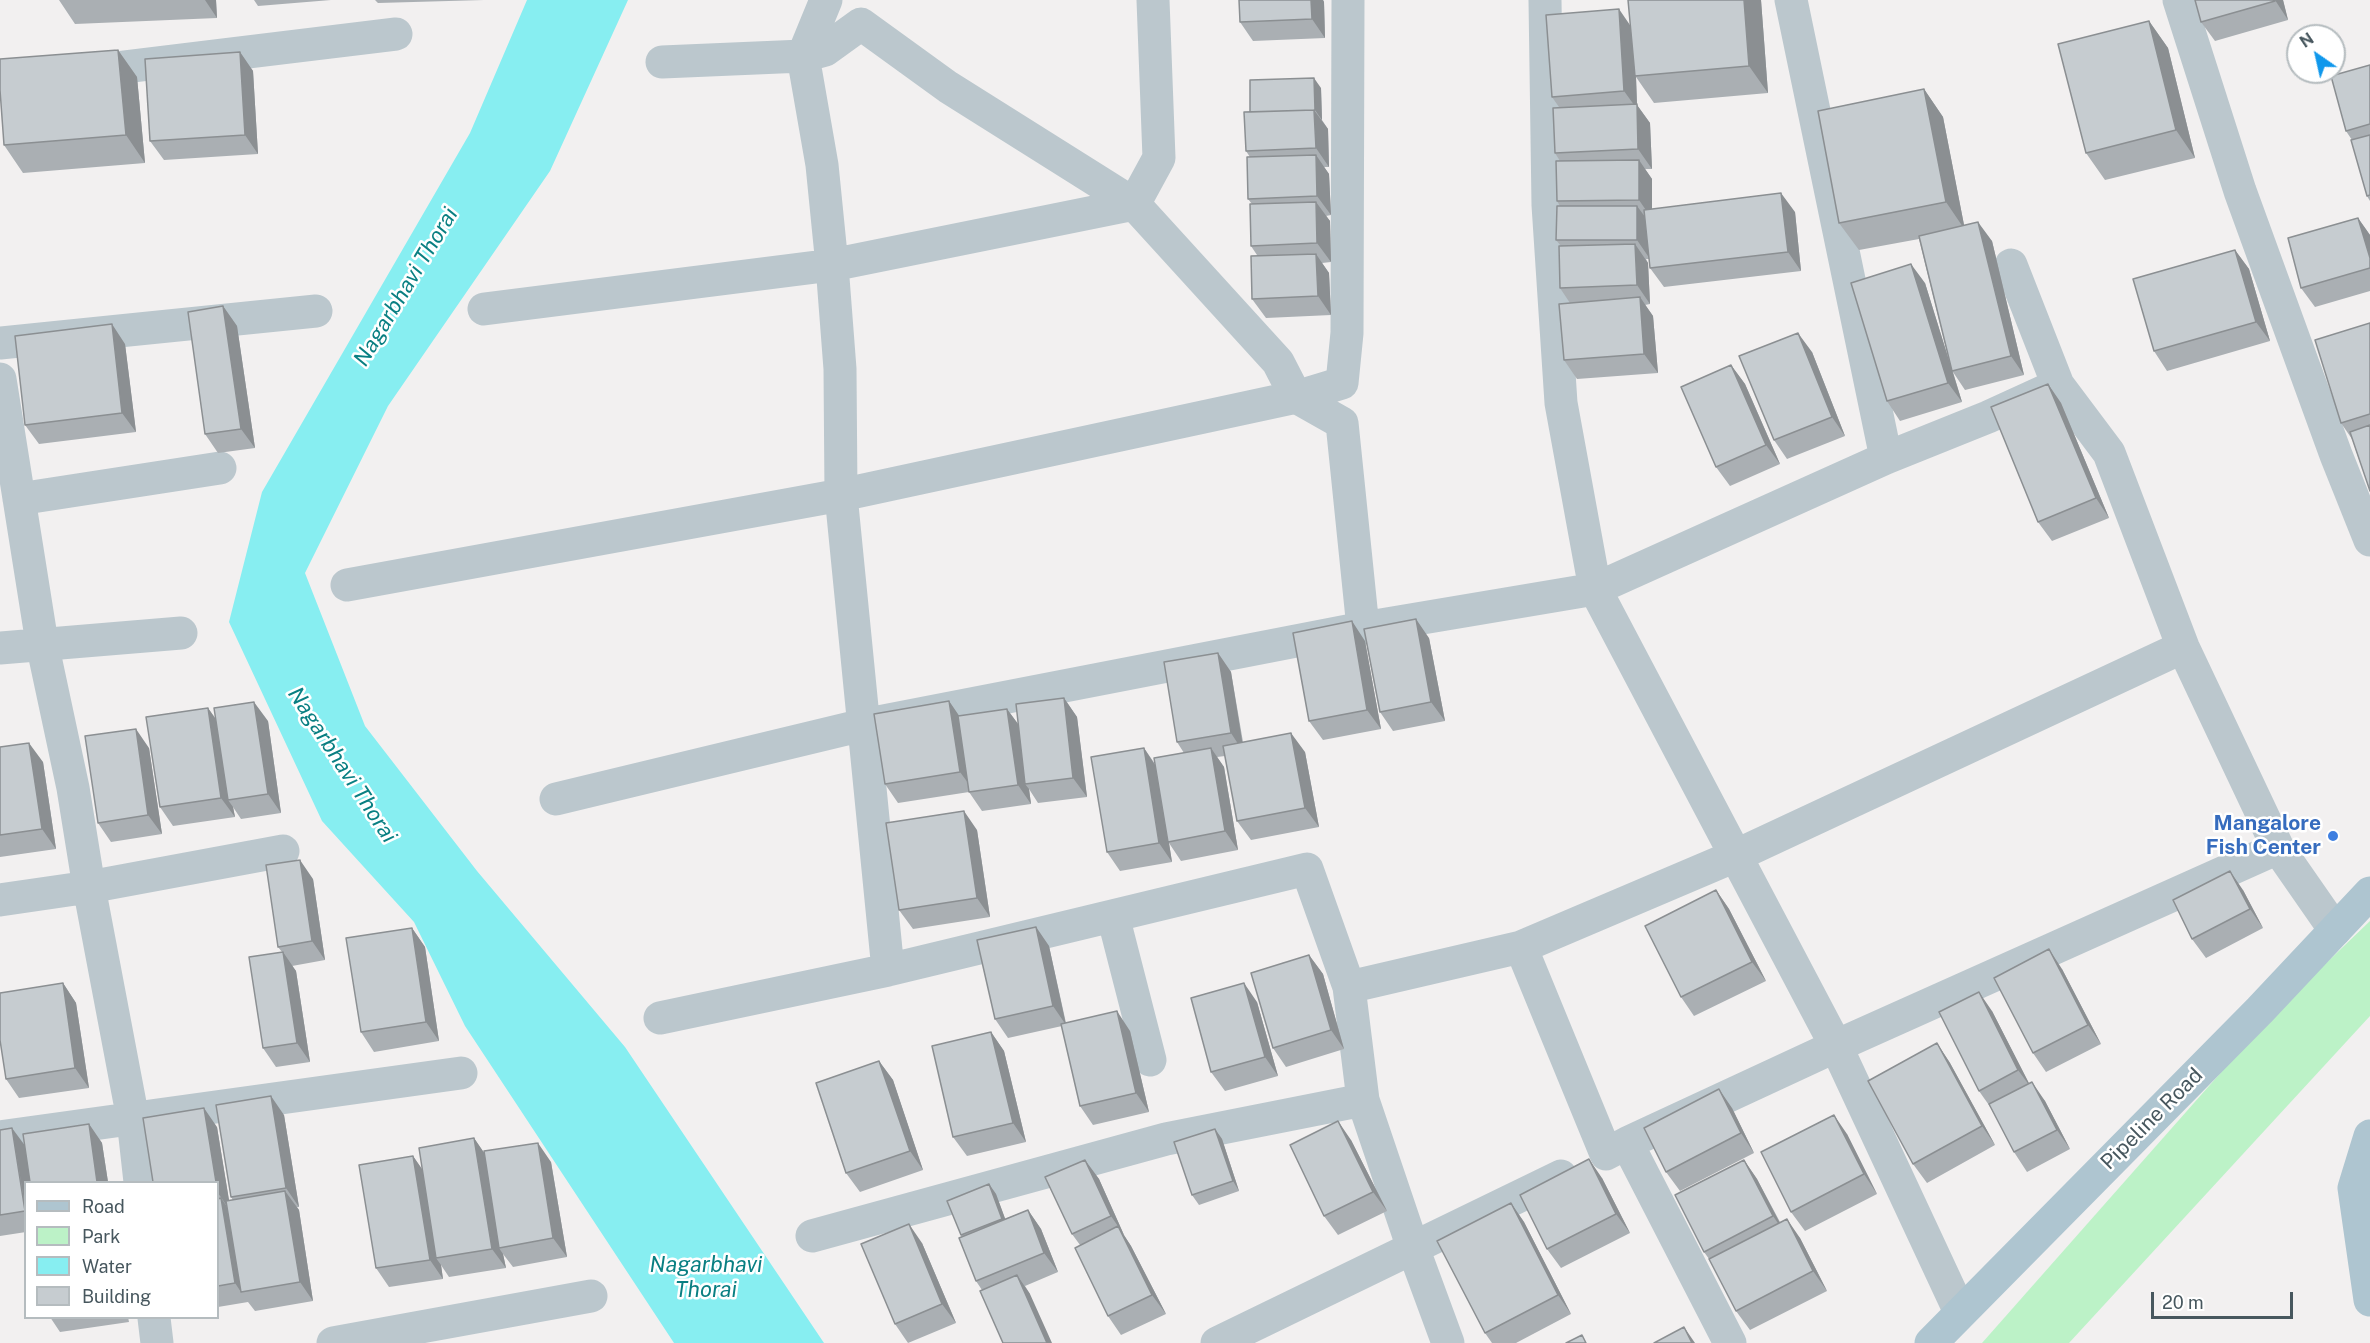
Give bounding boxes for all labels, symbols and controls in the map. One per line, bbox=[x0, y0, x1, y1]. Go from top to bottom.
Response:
north arrow bbox=[2286, 24, 2346, 84]
text: N bbox=[2296, 29, 2317, 52]
water label: Nagarbhavi Thorai bbox=[348, 203, 464, 371]
water label: Nagarbhavi Thorai bbox=[282, 682, 402, 848]
place label: Mangalore Fish Center bbox=[2206, 811, 2321, 861]
marker: Mangalore Fish Center bbox=[2326, 829, 2340, 843]
street label: Pipeline Road bbox=[2096, 1063, 2208, 1175]
legend bbox=[24, 1181, 219, 1319]
text: Road bbox=[82, 1196, 125, 1217]
text: Park bbox=[82, 1226, 120, 1247]
water label: Nagarbhavi Thorai bbox=[650, 1252, 762, 1304]
text: Water bbox=[82, 1256, 132, 1277]
scale bar bbox=[2154, 1280, 2296, 1318]
text: Building bbox=[82, 1286, 151, 1307]
text: 20 m bbox=[2162, 1292, 2204, 1313]

